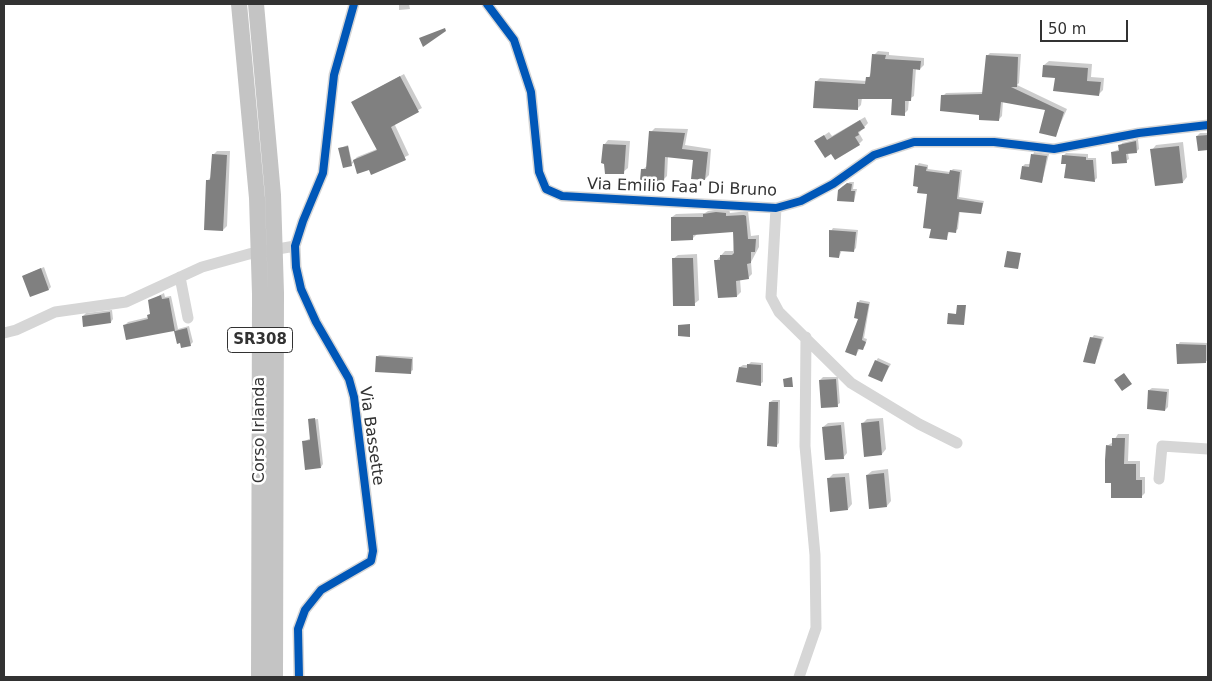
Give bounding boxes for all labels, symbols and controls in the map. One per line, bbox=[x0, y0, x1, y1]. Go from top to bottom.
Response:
scale bar bbox=[1042, 10, 1130, 42]
text: 50 m bbox=[1048, 20, 1086, 38]
street label: Via Emilio Faa' Di Bruno bbox=[587, 175, 777, 201]
road number: SR308 bbox=[228, 328, 292, 352]
street label: Corso Irlanda bbox=[250, 377, 270, 483]
street label: Via Bassette bbox=[355, 385, 387, 487]

